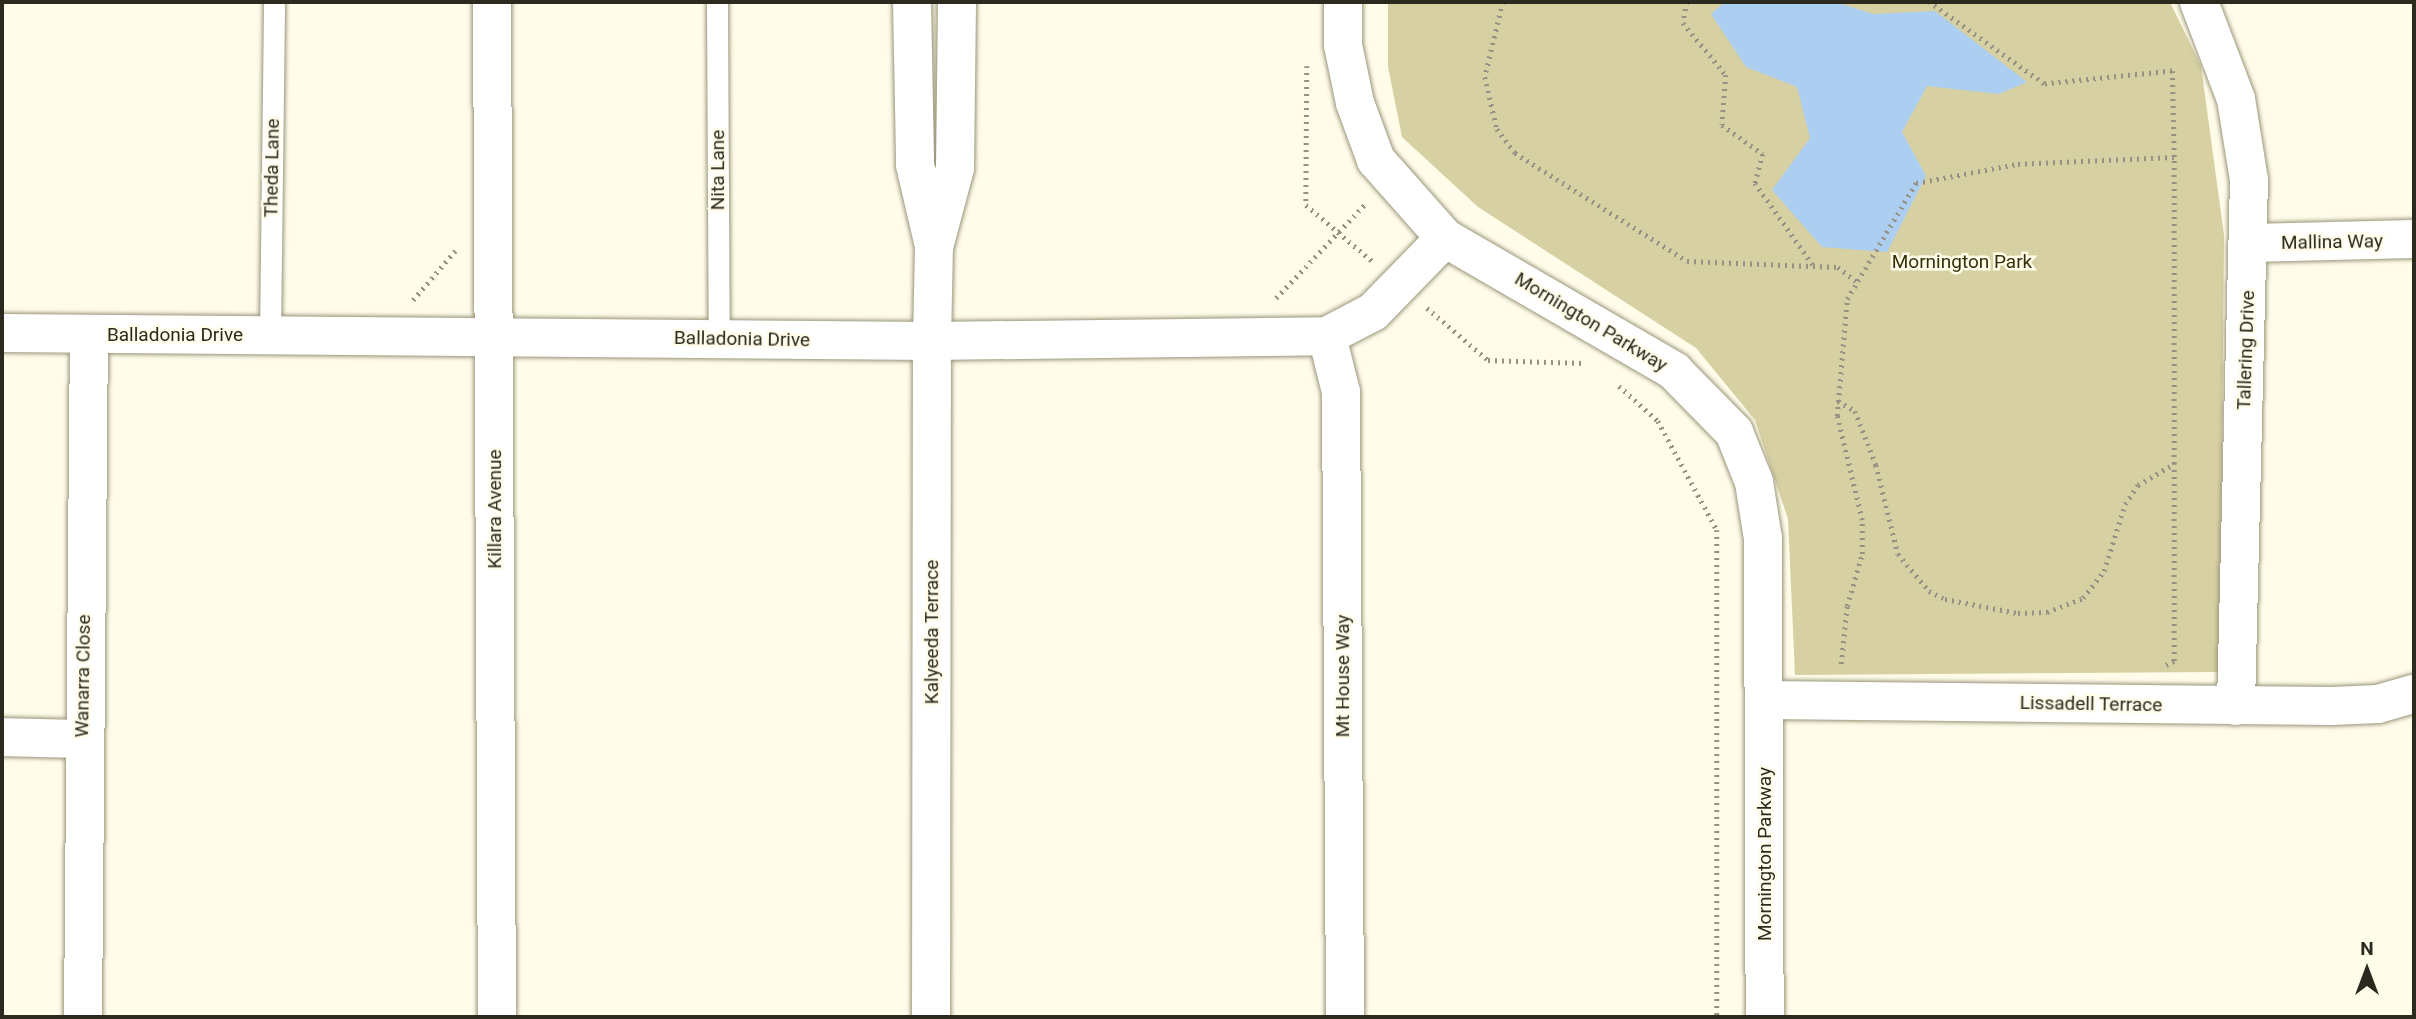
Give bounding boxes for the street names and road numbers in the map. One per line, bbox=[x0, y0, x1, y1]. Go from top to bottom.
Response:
street label: Theda Lane bbox=[260, 118, 284, 218]
street label: Nita Lane bbox=[707, 130, 729, 210]
street label: Mallina Way bbox=[2281, 230, 2383, 254]
street label: Mornington Parkway bbox=[1511, 267, 1671, 377]
street label: Tallering Drive bbox=[2233, 290, 2259, 410]
street label: Balladonia Drive bbox=[107, 324, 243, 346]
street label: Balladonia Drive bbox=[674, 326, 810, 352]
street label: Killara Avenue bbox=[484, 449, 506, 569]
street label: Kalyeeda Terrace bbox=[921, 559, 943, 705]
street label: Wanarra Close bbox=[71, 614, 95, 738]
street label: Mt House Way bbox=[1332, 615, 1354, 737]
street label: Lissadell Terrace bbox=[2019, 691, 2163, 717]
street label: Mornington Parkway bbox=[1754, 767, 1776, 941]

